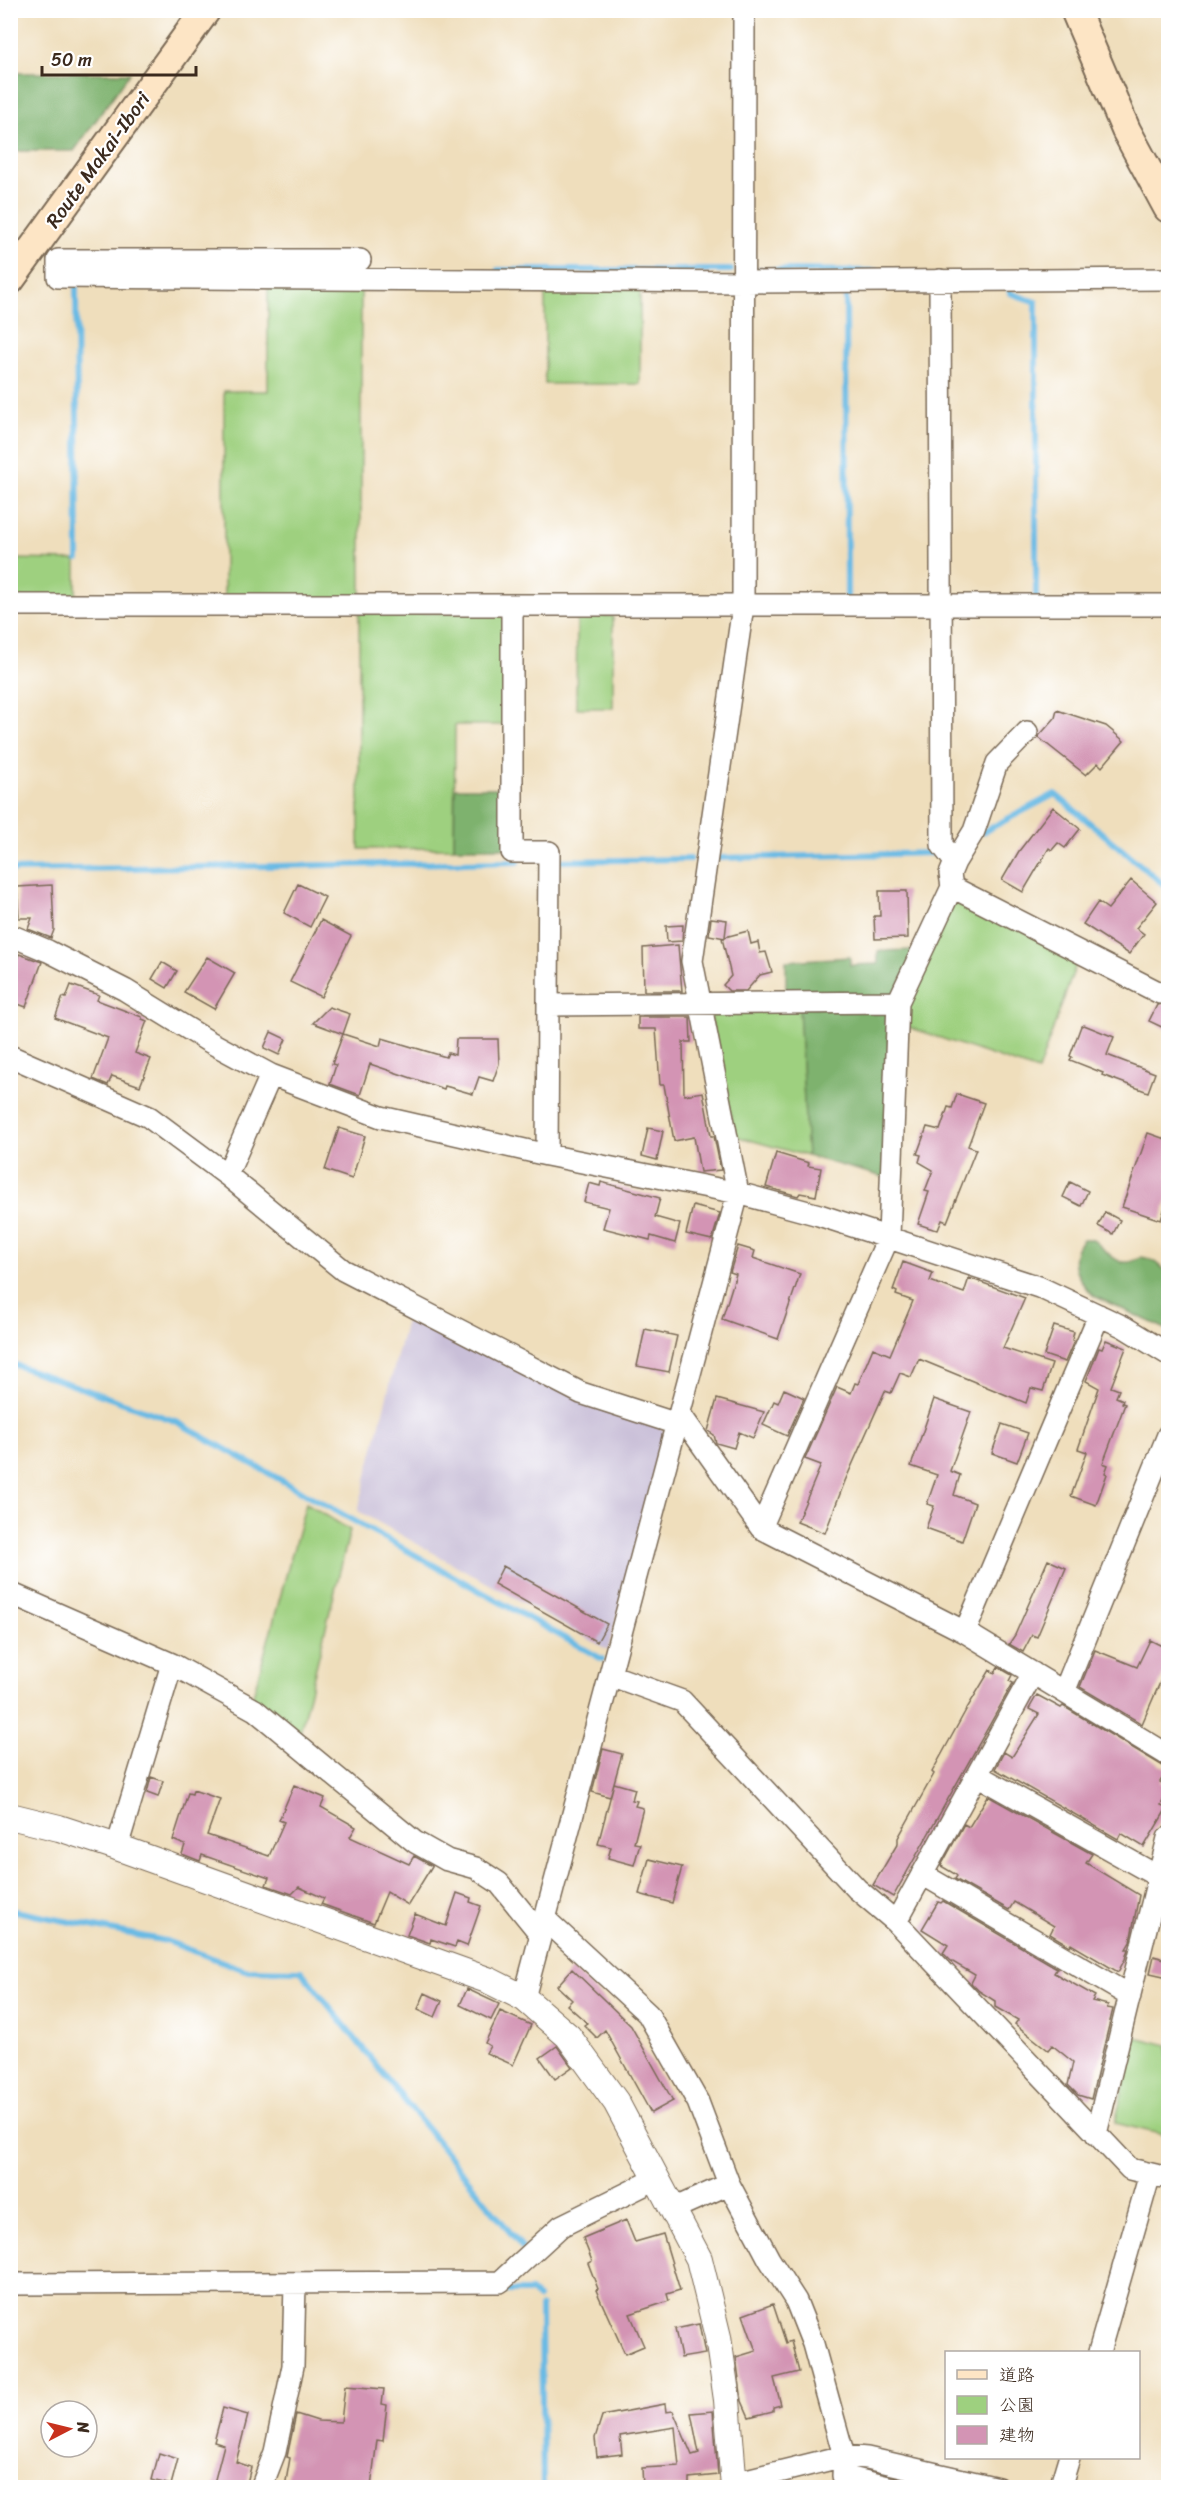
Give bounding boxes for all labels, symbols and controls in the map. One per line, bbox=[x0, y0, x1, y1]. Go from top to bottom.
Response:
scale bar bbox=[42, 39, 196, 77]
text: 50 m bbox=[51, 44, 92, 76]
street label: Route Makai-Ibori bbox=[36, 83, 161, 236]
legend bbox=[945, 2351, 1140, 2459]
text: 道路 bbox=[999, 2359, 1035, 2391]
text: 公園 bbox=[999, 2389, 1035, 2421]
north arrow bbox=[39, 2399, 99, 2459]
text: N bbox=[68, 2419, 99, 2435]
text: 建物 bbox=[999, 2419, 1035, 2451]

